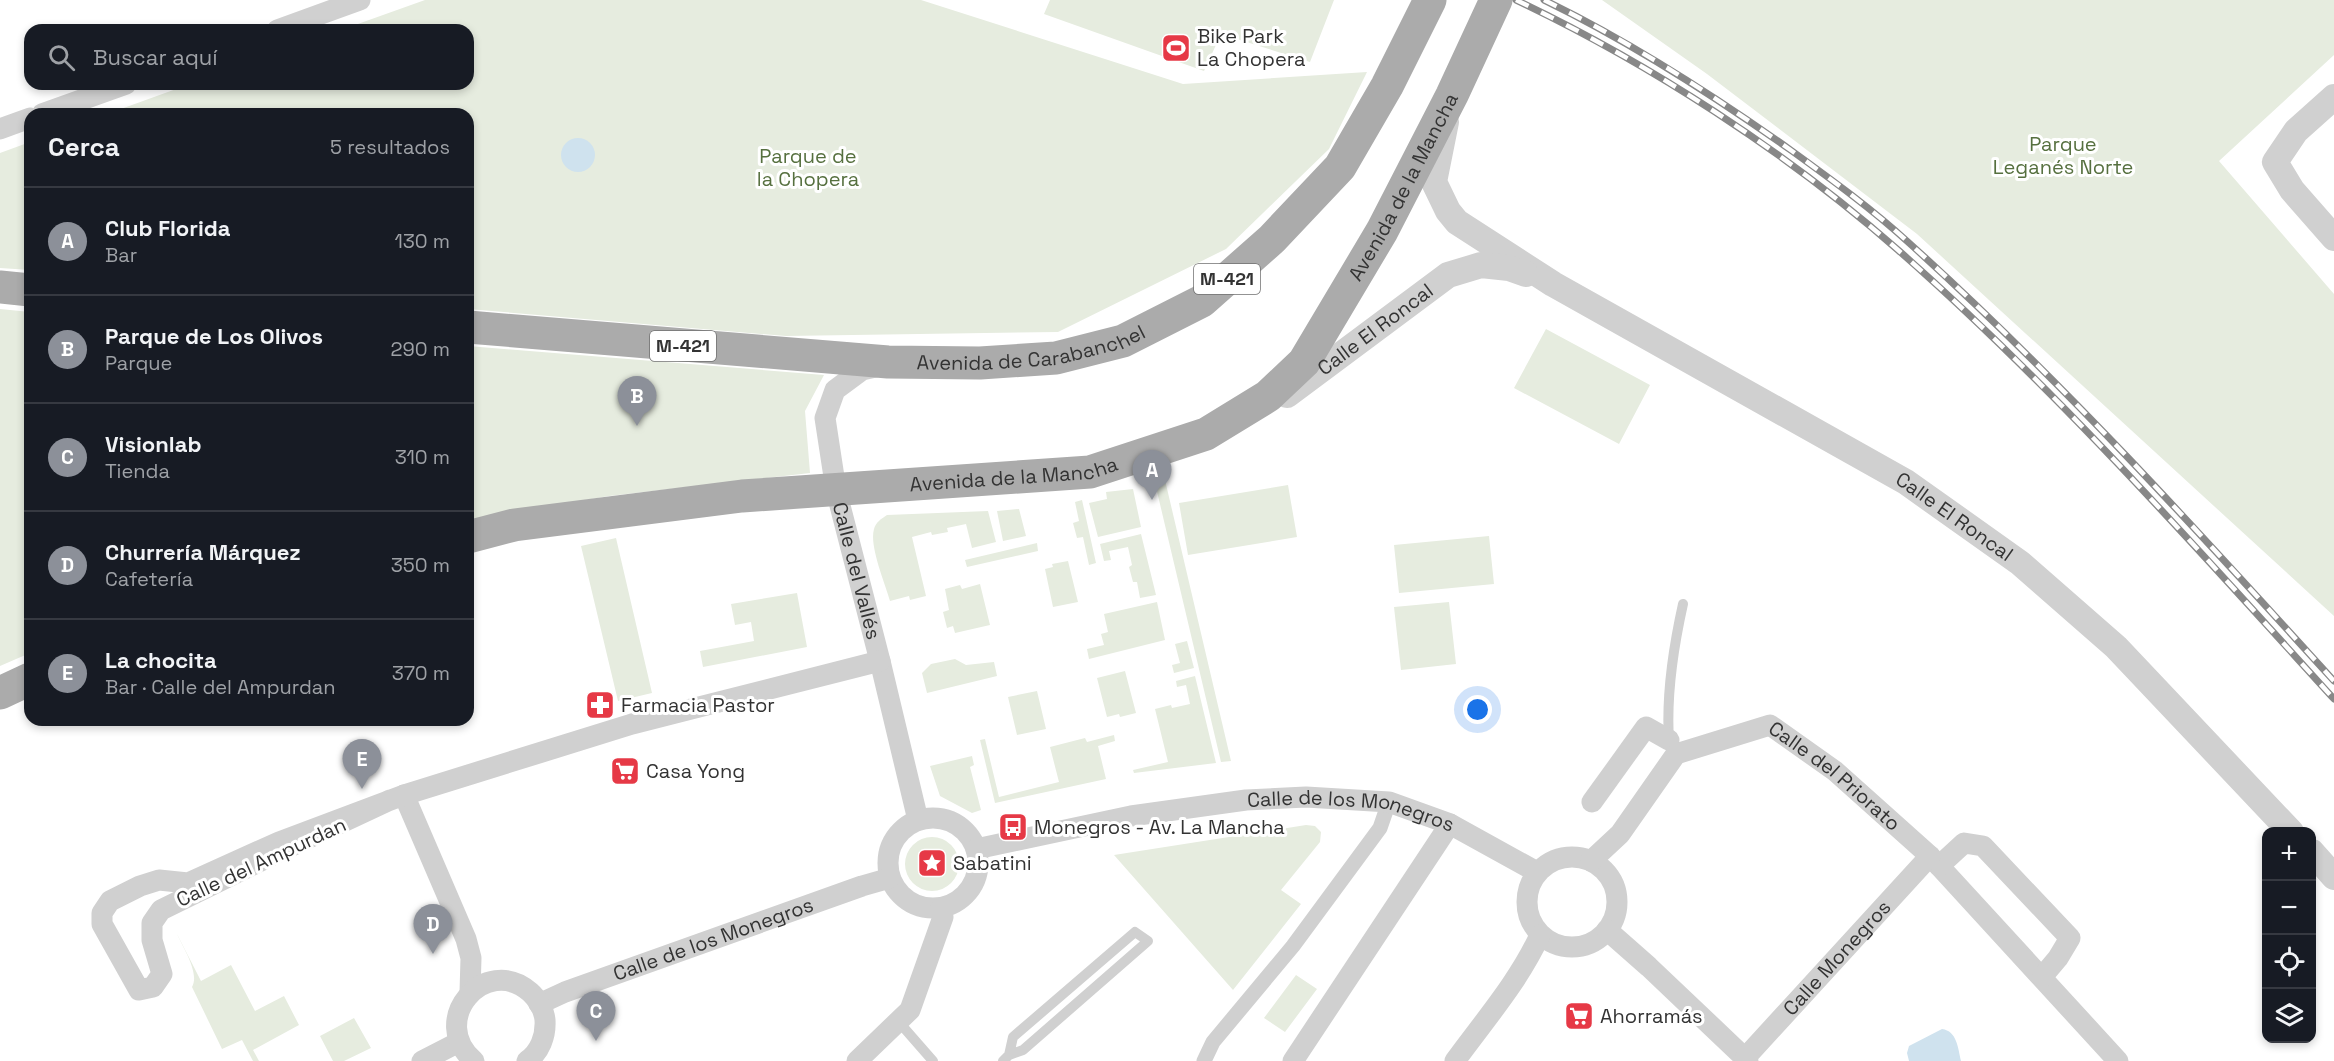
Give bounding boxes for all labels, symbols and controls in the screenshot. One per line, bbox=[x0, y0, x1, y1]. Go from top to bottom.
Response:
place label: Bike Park La Chopera bbox=[1197, 23, 1305, 72]
search box bbox=[24, 24, 474, 90]
sports icon: Bike Park La Chopera bbox=[1160, 32, 1192, 64]
icon: search bbox=[45, 41, 78, 74]
text: Buscar aquí bbox=[93, 43, 218, 71]
street label: Avenida de la Mancha bbox=[1342, 88, 1464, 285]
text: Cerca bbox=[48, 130, 120, 164]
park label: Parque Leganés Norte bbox=[1993, 131, 2133, 180]
text: 5 resultados bbox=[330, 134, 450, 160]
park label: Parque de la Chopera bbox=[757, 143, 859, 192]
text: Club Florida bbox=[105, 214, 231, 242]
text: A bbox=[61, 228, 74, 254]
text: 130 m bbox=[394, 228, 450, 254]
text: Bar bbox=[105, 242, 137, 268]
road number: M-421 bbox=[1194, 264, 1260, 294]
street label: Calle El Roncal bbox=[1312, 278, 1438, 381]
street label: Avenida de Carabanchel bbox=[917, 319, 1149, 376]
text: Parque de Los Olivos bbox=[105, 322, 323, 350]
road number: M-421 bbox=[650, 331, 716, 361]
text: B bbox=[61, 336, 74, 362]
text: 290 m bbox=[391, 336, 450, 362]
text: Parque bbox=[105, 350, 172, 376]
pin: B bbox=[618, 376, 656, 426]
text: Visionlab bbox=[105, 430, 201, 458]
text: C bbox=[61, 444, 74, 470]
text: 310 m bbox=[395, 444, 450, 470]
pin: A bbox=[1132, 450, 1172, 500]
street label: Avenida de la Mancha bbox=[909, 451, 1121, 497]
text: Tienda bbox=[105, 458, 170, 484]
street label: Calle El Roncal bbox=[1891, 466, 2018, 567]
street label: Calle del Vallés bbox=[827, 499, 887, 642]
text: Churrería Márquez bbox=[105, 538, 301, 566]
text: D bbox=[61, 552, 74, 578]
text: 350 m bbox=[391, 552, 450, 578]
text: Cafetería bbox=[105, 566, 193, 592]
text: La chocita bbox=[105, 646, 217, 674]
text: E bbox=[62, 660, 73, 686]
text: 370 m bbox=[392, 660, 450, 686]
text: Bar · Calle del Ampurdan bbox=[105, 674, 336, 700]
pharmacy icon: Farmacia Pastor bbox=[584, 689, 616, 721]
place label: Farmacia Pastor bbox=[621, 692, 775, 718]
your location bbox=[1463, 695, 1492, 724]
street label: Calle del Priorato bbox=[1764, 715, 1906, 837]
pin: E bbox=[342, 740, 382, 789]
supermarket icon: Casa Yong bbox=[609, 755, 641, 787]
place label: Casa Yong bbox=[646, 758, 745, 784]
street label: Calle de los Monegros bbox=[1246, 784, 1458, 837]
street label: Calle del Ampurdan bbox=[172, 811, 350, 913]
bus stop icon: Monegros - Av. La Mancha bbox=[997, 811, 1029, 843]
place label: Monegros - Av. La Mancha bbox=[1034, 814, 1285, 840]
map controls bbox=[2262, 827, 2316, 1043]
button: + bbox=[2262, 827, 2316, 881]
place icon: Sabatini bbox=[916, 847, 948, 879]
place label: Sabatini bbox=[953, 850, 1032, 876]
button: − bbox=[2262, 881, 2316, 935]
street label: Calle de los Monegros bbox=[610, 891, 817, 987]
street label: Calle Monegros bbox=[1777, 894, 1896, 1021]
pin: D bbox=[414, 904, 452, 954]
button: locate bbox=[2262, 935, 2316, 989]
button: layers bbox=[2262, 989, 2316, 1043]
pin: C bbox=[576, 992, 616, 1041]
supermarket icon: Ahorramás bbox=[1563, 1000, 1595, 1032]
place label: Ahorramás bbox=[1600, 1003, 1703, 1029]

